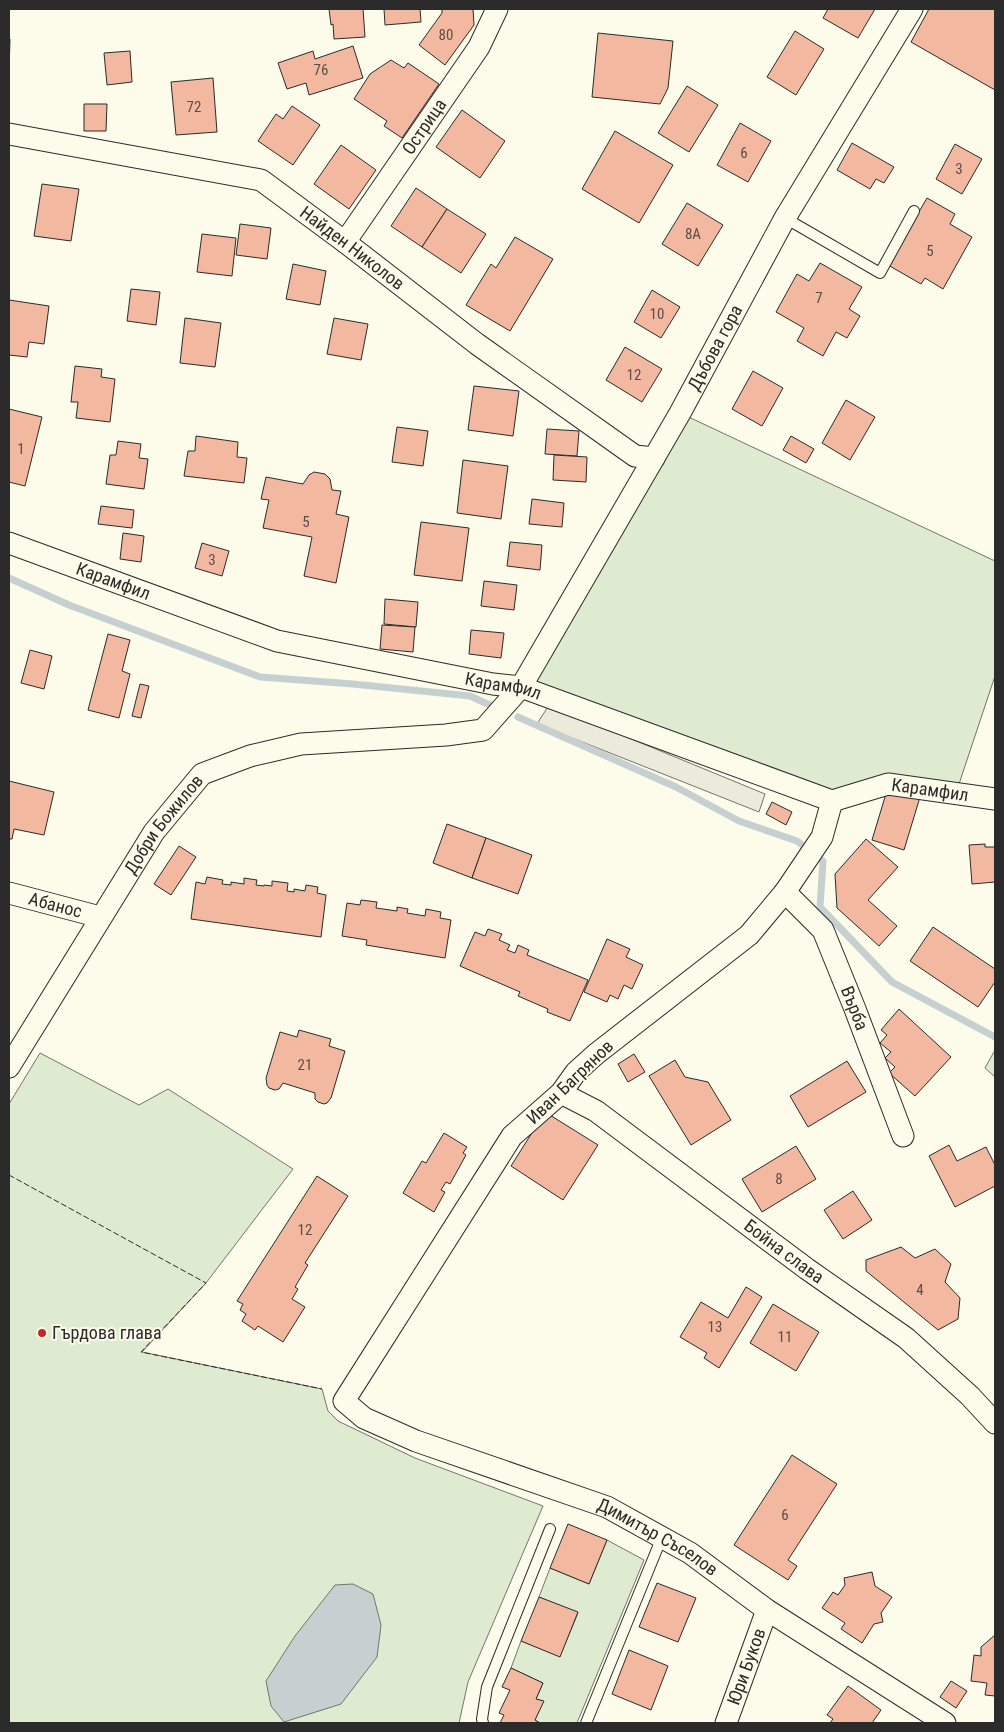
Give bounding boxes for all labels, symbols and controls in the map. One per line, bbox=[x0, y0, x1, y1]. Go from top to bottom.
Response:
house number: 80 bbox=[439, 26, 453, 44]
house number: 76 bbox=[314, 61, 328, 79]
street label: Острица bbox=[397, 94, 450, 158]
house number: 72 bbox=[187, 98, 201, 116]
house number: 6 bbox=[740, 144, 748, 162]
house number: 3 bbox=[955, 160, 963, 178]
street label: Найден Николов bbox=[296, 202, 409, 294]
house number: 8А bbox=[685, 225, 701, 243]
house number: 5 bbox=[926, 242, 934, 260]
house number: 7 bbox=[815, 289, 823, 307]
street label: Дъбова гора bbox=[683, 301, 746, 394]
house number: 10 bbox=[650, 305, 664, 323]
house number: 12 bbox=[627, 366, 641, 384]
house number: 1 bbox=[17, 440, 25, 458]
house number: 5 bbox=[302, 513, 310, 531]
house number: 3 bbox=[208, 551, 216, 569]
street label: Карамфил bbox=[73, 557, 153, 604]
street label: Карамфил bbox=[463, 668, 545, 704]
street label: Добри Божилов bbox=[120, 770, 207, 878]
street label: Карамфил bbox=[890, 774, 970, 805]
street label: Абанос bbox=[27, 888, 84, 922]
street label: Върба bbox=[837, 983, 873, 1033]
street label: Иван Багрянов bbox=[522, 1035, 617, 1128]
house number: 21 bbox=[298, 1056, 312, 1074]
house number: 8 bbox=[775, 1170, 783, 1188]
street label: Бойна слава bbox=[740, 1215, 828, 1287]
house number: 12 bbox=[298, 1221, 312, 1239]
house number: 4 bbox=[916, 1281, 924, 1299]
house number: 13 bbox=[708, 1318, 722, 1336]
place label: Гърдова глава bbox=[52, 1322, 162, 1343]
marker: Гърдова глава bbox=[36, 1327, 48, 1339]
house number: 11 bbox=[778, 1328, 792, 1346]
street label: Димитър Съселов bbox=[595, 1493, 722, 1580]
house number: 6 bbox=[781, 1506, 789, 1524]
street label: Юри Буков bbox=[722, 1625, 770, 1708]

